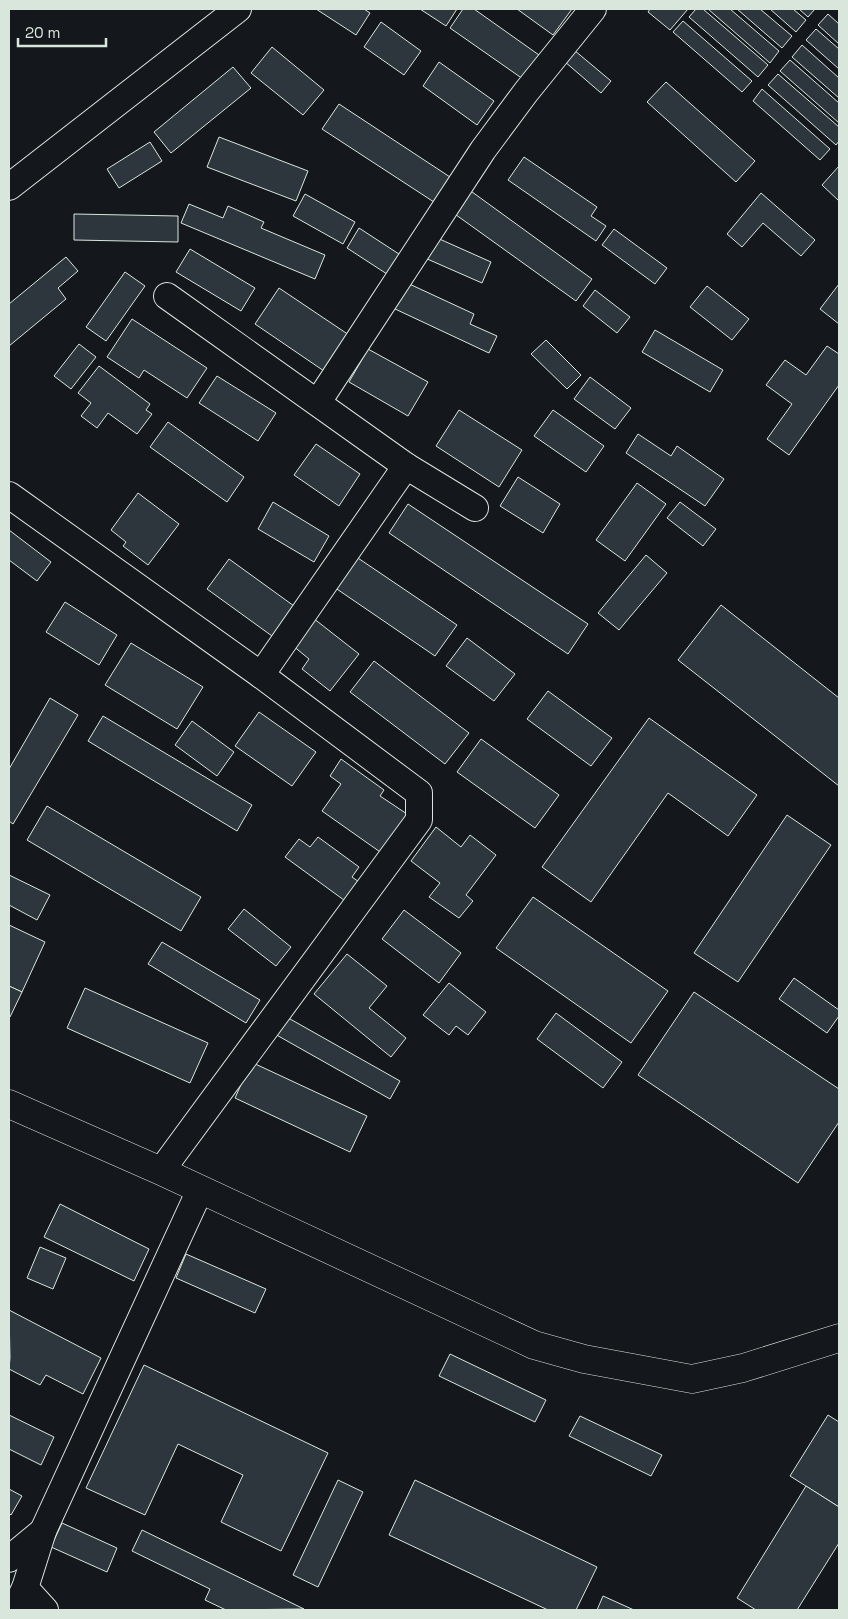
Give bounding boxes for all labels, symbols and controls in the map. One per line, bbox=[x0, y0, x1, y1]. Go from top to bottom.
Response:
scale bar bbox=[18, 15, 105, 47]
text: 20 m bbox=[25, 23, 60, 42]

